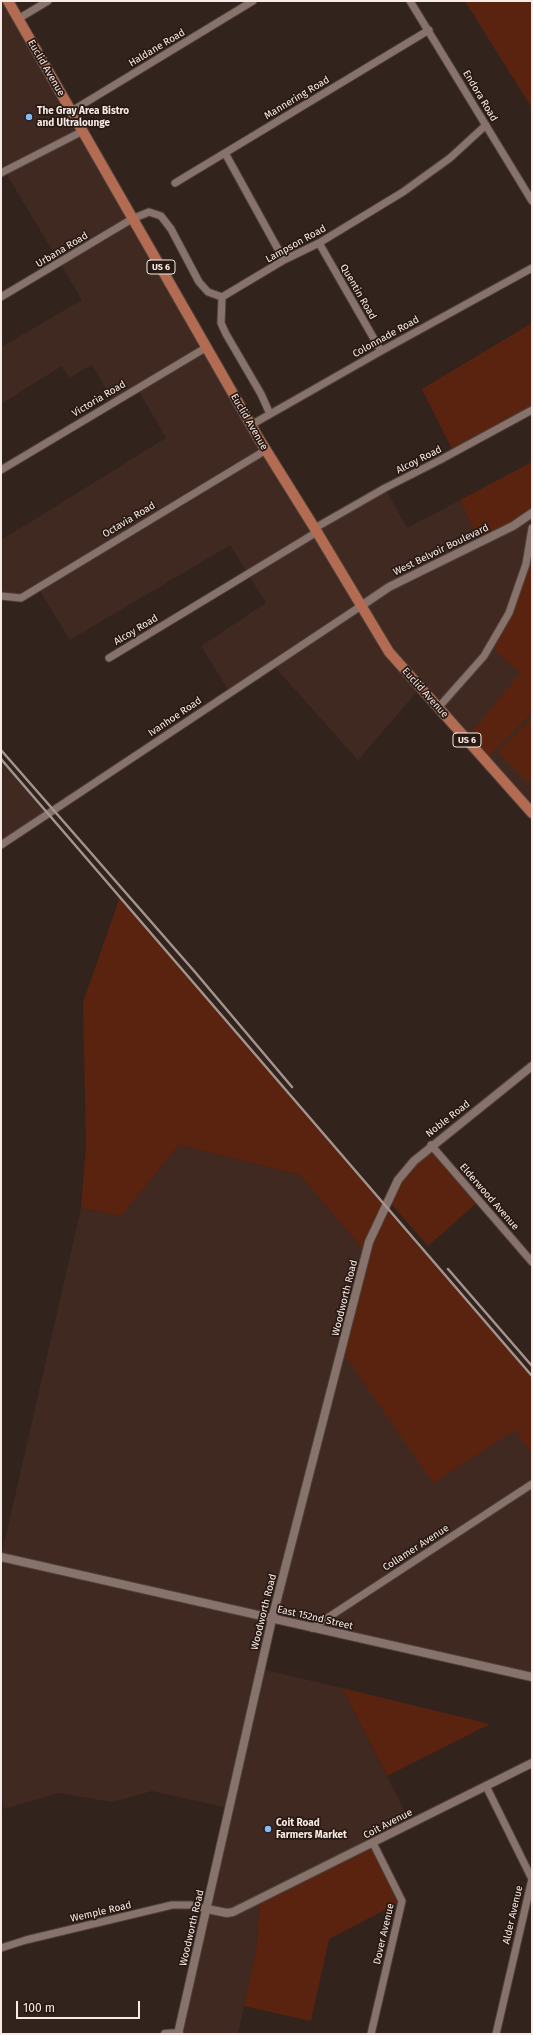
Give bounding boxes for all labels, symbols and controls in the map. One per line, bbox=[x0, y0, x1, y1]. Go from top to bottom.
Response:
street label: Haldane Road bbox=[127, 27, 187, 69]
street label: Euclid Avenue bbox=[25, 38, 67, 98]
street label: Endora Road bbox=[460, 68, 500, 124]
street label: Mannering Road bbox=[262, 74, 332, 122]
place label: The Gray Area Bistro and Ultralounge bbox=[37, 105, 129, 128]
marker: The Gray Area Bistro and Ultralounge bbox=[24, 112, 34, 122]
street label: Lampson Road bbox=[264, 223, 328, 265]
street label: Urbana Road bbox=[34, 230, 90, 270]
road number: US 6 bbox=[147, 260, 175, 274]
street label: Quentin Road bbox=[337, 262, 379, 322]
street label: Colonnade Road bbox=[351, 314, 421, 360]
street label: Victoria Road bbox=[70, 378, 128, 420]
street label: Euclid Avenue bbox=[228, 392, 270, 452]
street label: Alcoy Road bbox=[394, 443, 444, 477]
street label: Octavia Road bbox=[100, 500, 158, 540]
street label: West Belvoir Boulevard bbox=[391, 522, 491, 578]
street label: Alcoy Road bbox=[112, 612, 160, 648]
street label: Euclid Avenue bbox=[399, 665, 451, 721]
street label: Ivanhoe Road bbox=[146, 695, 204, 739]
road number: US 6 bbox=[453, 733, 481, 747]
street label: Noble Road bbox=[424, 1098, 472, 1140]
street label: Elderwood Avenue bbox=[457, 1161, 521, 1233]
street label: Woodworth Road bbox=[330, 1259, 360, 1337]
street label: Collamer Avenue bbox=[381, 1522, 451, 1574]
street label: Woodworth Road bbox=[249, 1573, 279, 1651]
street label: East 152nd Street bbox=[276, 1603, 354, 1633]
street label: Coit Avenue bbox=[361, 1807, 415, 1841]
place label: Coit Road Farmers Market bbox=[276, 1817, 347, 1840]
marker: Coit Road Farmers Market bbox=[263, 1824, 273, 1834]
street label: Alder Avenue bbox=[500, 1885, 526, 1945]
street label: Woodworth Road bbox=[177, 1889, 207, 1967]
street label: Wemple Road bbox=[69, 1899, 133, 1925]
street label: Dover Avenue bbox=[371, 1902, 397, 1966]
scale bar bbox=[18, 1993, 142, 2019]
text: 100 m bbox=[23, 2001, 55, 2015]

